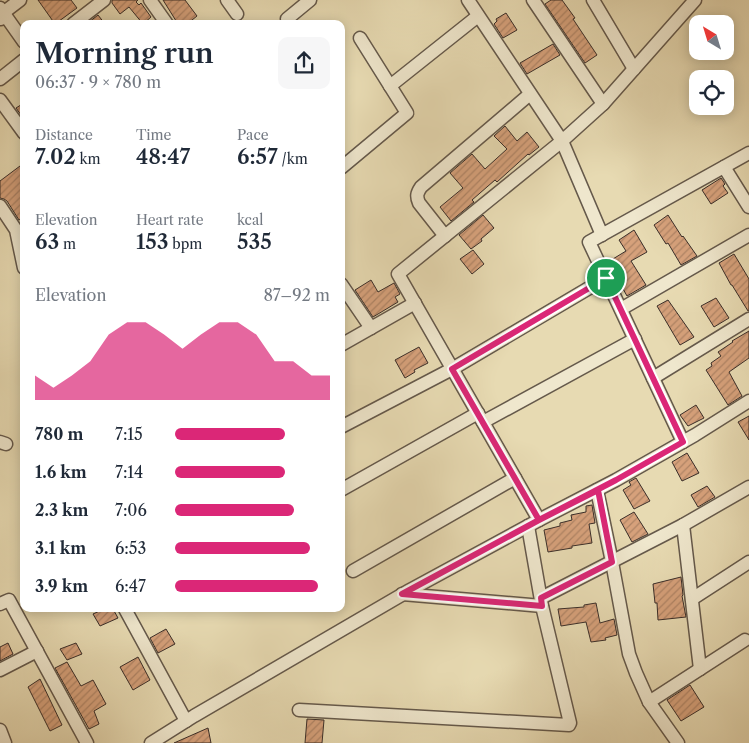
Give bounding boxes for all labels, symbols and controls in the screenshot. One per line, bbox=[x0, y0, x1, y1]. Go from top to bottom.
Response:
north arrow bbox=[689, 15, 734, 60]
map controls bbox=[689, 15, 734, 115]
text: Morning run bbox=[35, 36, 214, 70]
button: share bbox=[278, 37, 330, 89]
button: locate bbox=[689, 70, 734, 115]
text: 06:37 · 9 × 780 m bbox=[35, 72, 161, 92]
text: Distance bbox=[35, 126, 93, 144]
text: Time bbox=[136, 126, 171, 144]
text: Pace bbox=[237, 126, 269, 144]
text: 7.02 bbox=[35, 144, 76, 169]
text: 48:47 bbox=[136, 144, 190, 169]
text: 6:57 bbox=[237, 144, 278, 169]
text: km bbox=[76, 150, 101, 168]
text: /km bbox=[278, 150, 308, 168]
text: Elevation bbox=[35, 211, 98, 229]
text: Heart rate bbox=[136, 211, 203, 229]
text: kcal bbox=[237, 211, 263, 229]
text: 63 bbox=[35, 229, 59, 254]
text: 153 bbox=[136, 229, 169, 254]
text: 535 bbox=[237, 229, 272, 254]
text: m bbox=[59, 235, 76, 253]
text: bpm bbox=[169, 235, 202, 253]
pin bbox=[585, 257, 627, 299]
icon: arrive bbox=[592, 264, 620, 292]
text: Elevation bbox=[35, 285, 106, 305]
text: 87–92 m bbox=[263, 285, 330, 305]
text: 780 m bbox=[35, 424, 83, 444]
text: 7:15 bbox=[115, 424, 143, 444]
text: 1.6 km bbox=[35, 462, 87, 482]
text: 7:14 bbox=[115, 462, 143, 482]
text: 2.3 km bbox=[35, 500, 88, 520]
text: 7:06 bbox=[115, 500, 147, 520]
text: 3.1 km bbox=[35, 538, 86, 558]
text: 6:53 bbox=[115, 538, 146, 558]
text: 3.9 km bbox=[35, 576, 88, 596]
text: 6:47 bbox=[115, 576, 146, 596]

